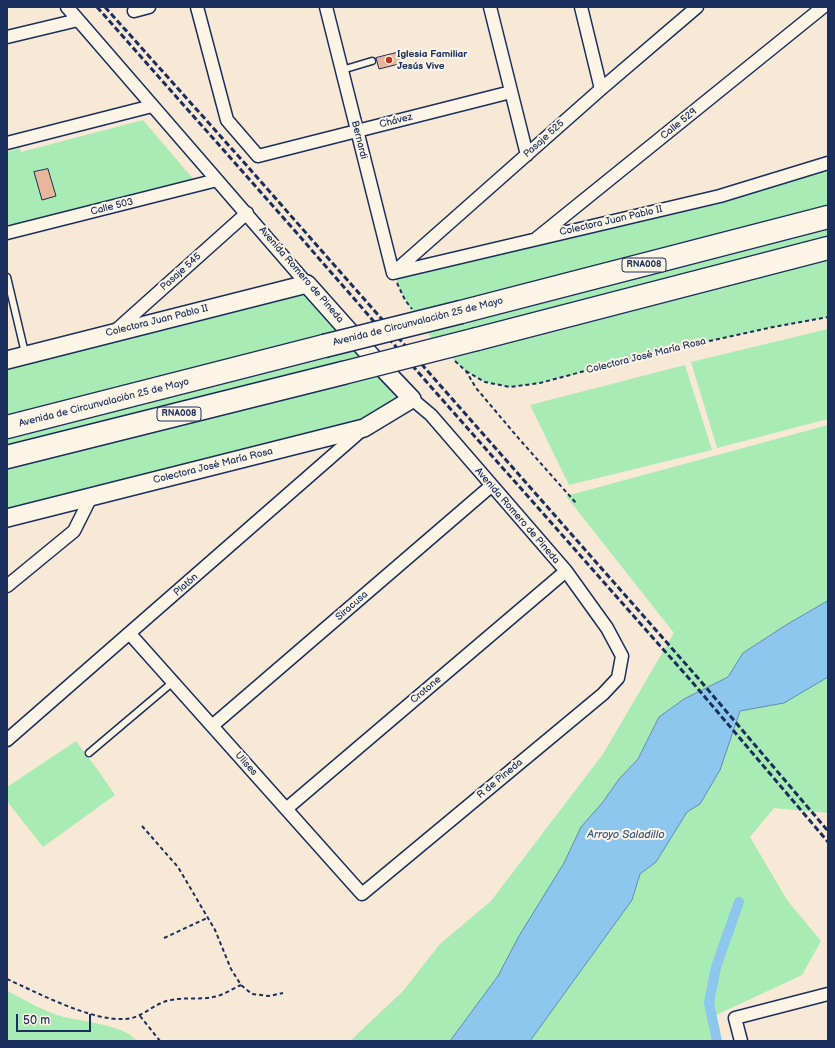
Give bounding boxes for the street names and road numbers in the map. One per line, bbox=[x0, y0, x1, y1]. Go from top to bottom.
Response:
street label: Calle 529 bbox=[658, 106, 700, 142]
street label: Chávez bbox=[378, 111, 414, 131]
street label: Pasaje 525 bbox=[521, 118, 567, 160]
street label: Bernardi bbox=[348, 120, 370, 160]
street label: Calle 503 bbox=[89, 196, 135, 218]
street label: Colectora Juan Pablo II bbox=[558, 203, 664, 239]
street label: Avenida Romero de Pineda bbox=[256, 225, 346, 325]
street label: Pasaje 545 bbox=[158, 251, 204, 293]
road number: RNA008 bbox=[622, 258, 666, 272]
street label: Avenida de Circunvalación 25 de Mayo bbox=[332, 295, 504, 349]
street label: Colectora Juan Pablo II bbox=[105, 302, 209, 340]
street label: Colectora José María Rosa bbox=[585, 335, 707, 377]
street label: Avenida de Circunvalación 25 de Mayo bbox=[18, 376, 190, 430]
road number: RNA008 bbox=[157, 407, 201, 421]
street label: Colectora José María Rosa bbox=[152, 445, 274, 487]
street label: Avenida Romero de Pineda bbox=[472, 466, 562, 566]
street label: Platón bbox=[171, 571, 201, 599]
street label: Siracusa bbox=[333, 589, 371, 623]
street label: Crotone bbox=[408, 674, 444, 706]
street label: Ulises bbox=[232, 750, 260, 778]
street label: R de Pineda bbox=[475, 756, 525, 802]

